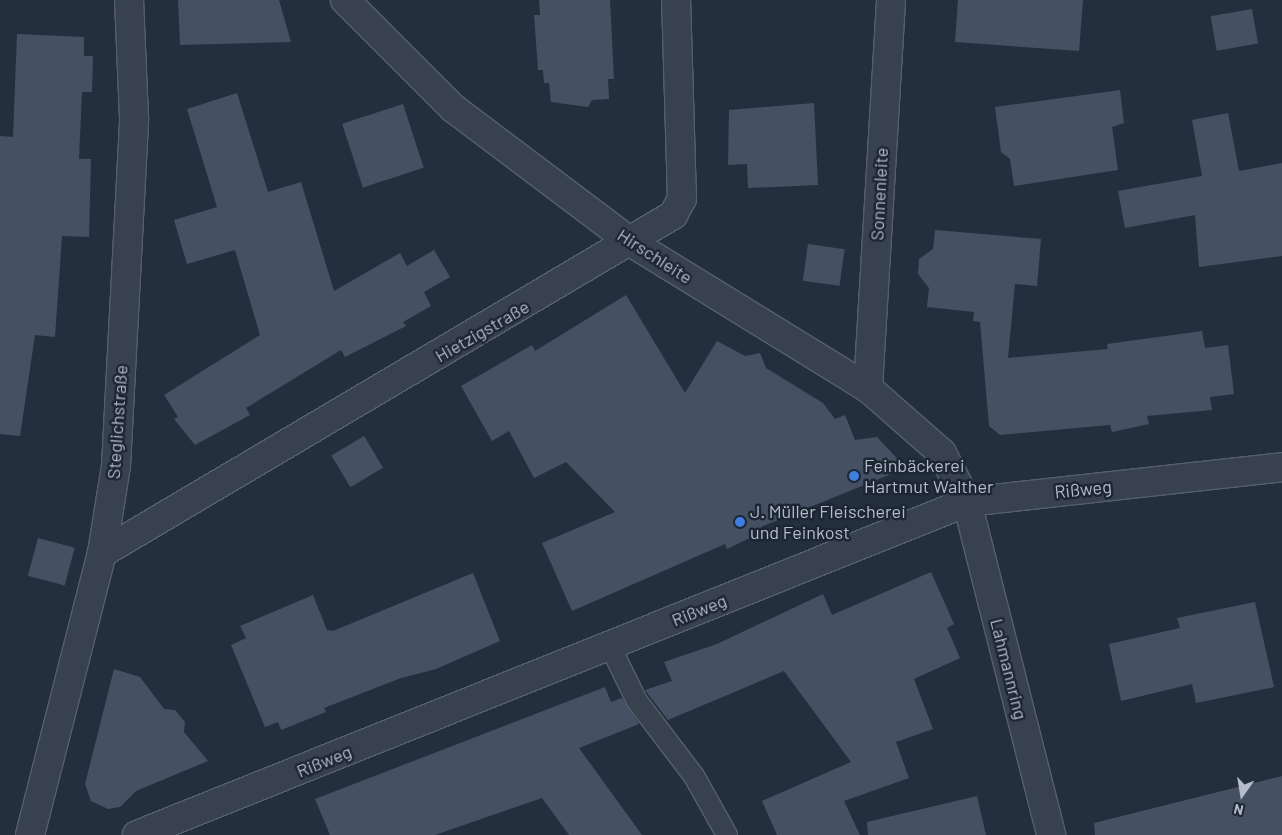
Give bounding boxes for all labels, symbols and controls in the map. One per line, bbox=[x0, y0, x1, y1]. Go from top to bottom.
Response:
street label: Sonnenleite bbox=[866, 147, 892, 241]
street label: Hirschleite bbox=[614, 224, 696, 288]
street label: Hietzigstraße bbox=[431, 295, 533, 367]
street label: Steglichstraße bbox=[102, 364, 132, 480]
place label: Feinbäckerei Hartmut Walther bbox=[864, 455, 994, 498]
marker: Feinbäckerei Hartmut Walther bbox=[848, 470, 860, 482]
street label: Rißweg bbox=[1053, 475, 1113, 503]
place label: J. Müller Fleischerei und Feinkost bbox=[750, 501, 906, 544]
marker: J. Müller Fleischerei und Feinkost bbox=[734, 516, 746, 528]
street label: Rißweg bbox=[668, 589, 730, 631]
street label: Lahmannring bbox=[986, 616, 1032, 722]
street label: Rißweg bbox=[293, 740, 355, 782]
north arrow bbox=[1217, 770, 1267, 820]
text: N bbox=[1232, 801, 1245, 819]

